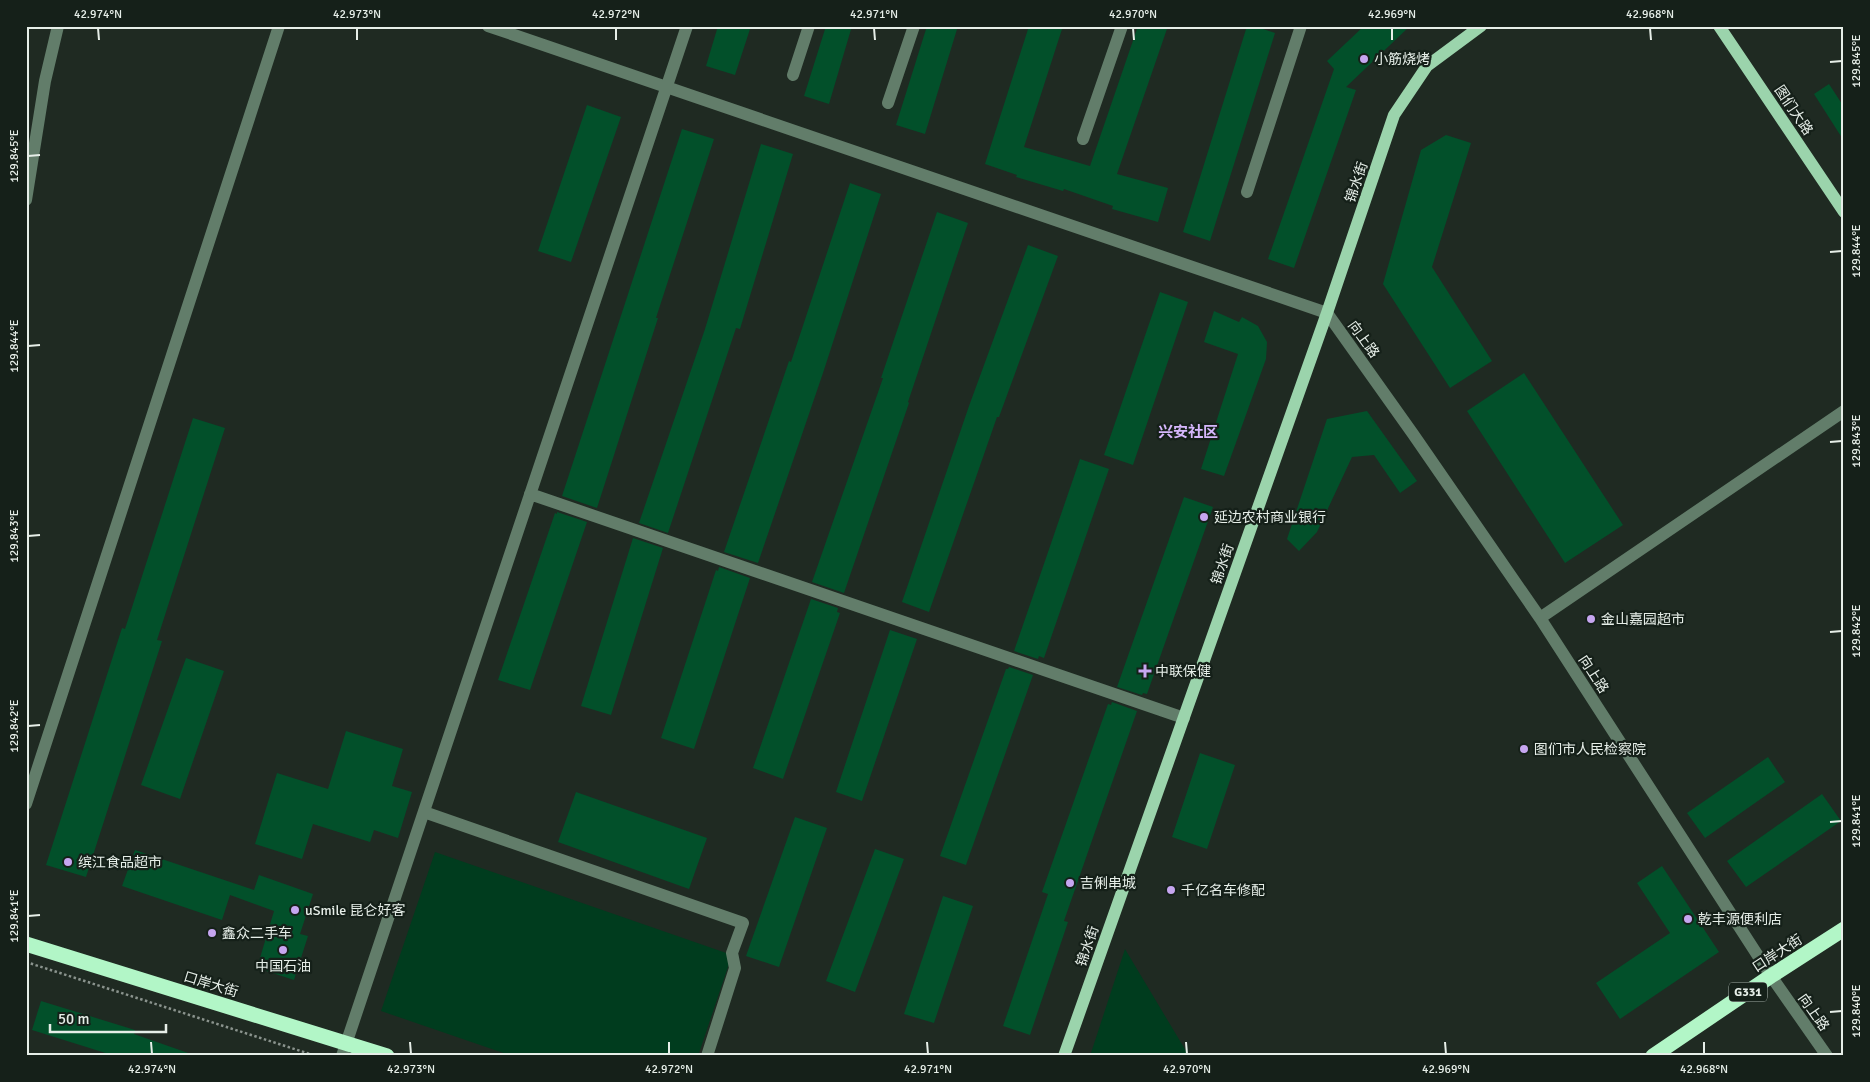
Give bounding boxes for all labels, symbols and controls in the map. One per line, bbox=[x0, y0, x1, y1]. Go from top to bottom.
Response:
text: 42.974°N bbox=[74, 7, 122, 22]
text: 42.973°N bbox=[333, 7, 381, 22]
text: 42.972°N bbox=[592, 7, 640, 22]
text: 42.971°N bbox=[850, 7, 898, 22]
text: 42.970°N bbox=[1109, 7, 1157, 22]
text: 42.969°N bbox=[1368, 7, 1416, 22]
text: 42.968°N bbox=[1626, 7, 1674, 22]
text: 129.845°E bbox=[1849, 34, 1864, 88]
place label: 小筋烧烤 bbox=[1374, 51, 1430, 68]
marker: 小筋烧烤 bbox=[1358, 53, 1370, 65]
street label: 图们大路 bbox=[1771, 82, 1816, 138]
text: 129.845°E bbox=[7, 129, 22, 183]
street label: 锦水街 bbox=[1342, 160, 1371, 205]
text: 129.844°E bbox=[1849, 224, 1864, 278]
street label: 向上路 bbox=[1344, 317, 1383, 361]
text: 129.844°E bbox=[7, 319, 22, 373]
text: 129.843°E bbox=[1849, 414, 1864, 468]
district label: 兴安社区 bbox=[1158, 423, 1218, 441]
text: 129.843°E bbox=[7, 509, 22, 563]
place label: 延边农村商业银行 bbox=[1214, 509, 1326, 526]
marker: 延边农村商业银行 bbox=[1198, 511, 1210, 523]
street label: 锦水街 bbox=[1208, 542, 1237, 587]
text: 129.842°E bbox=[1849, 604, 1864, 658]
place label: 金山嘉园超市 bbox=[1601, 611, 1685, 628]
marker: 金山嘉园超市 bbox=[1585, 613, 1597, 625]
street label: 向上路 bbox=[1575, 652, 1612, 697]
place label: 中联保健 bbox=[1155, 663, 1211, 680]
marker: 中联保健 bbox=[1139, 665, 1151, 677]
text: 129.842°E bbox=[7, 699, 22, 753]
place label: 图们市人民检察院 bbox=[1534, 741, 1646, 758]
marker: 图们市人民检察院 bbox=[1518, 743, 1530, 755]
text: 129.841°E bbox=[1849, 794, 1864, 848]
place label: 缤江食品超市 bbox=[78, 854, 162, 871]
marker: 缤江食品超市 bbox=[62, 856, 74, 868]
place label: 吉俐串城 bbox=[1080, 875, 1136, 892]
marker: 吉俐串城 bbox=[1064, 877, 1076, 889]
place label: 千亿名车修配 bbox=[1181, 882, 1265, 899]
marker: 千亿名车修配 bbox=[1165, 884, 1177, 896]
text: 129.841°E bbox=[7, 889, 22, 943]
place label: uSmile 昆仑好客 bbox=[305, 902, 405, 919]
marker: uSmile 昆仑好客 bbox=[289, 904, 301, 916]
place label: 乾丰源便利店 bbox=[1698, 911, 1782, 928]
marker: 乾丰源便利店 bbox=[1682, 913, 1694, 925]
street label: 锦水街 bbox=[1073, 924, 1102, 969]
place label: 鑫众二手车 bbox=[222, 925, 292, 942]
marker: 鑫众二手车 bbox=[206, 927, 218, 939]
street label: 口岸大街 bbox=[1749, 931, 1805, 976]
marker: 中国石油 bbox=[277, 944, 289, 956]
place label: 中国石油 bbox=[255, 958, 311, 975]
street label: 口岸大街 bbox=[182, 968, 240, 1001]
road number: G331 bbox=[1729, 982, 1767, 1002]
text: 129.840°E bbox=[1849, 984, 1864, 1038]
street label: 向上路 bbox=[1795, 990, 1833, 1034]
scale bar bbox=[50, 1002, 166, 1034]
text: 50 m bbox=[58, 1010, 89, 1028]
text: 42.974°N bbox=[128, 1062, 176, 1077]
text: 42.973°N bbox=[387, 1062, 435, 1077]
text: 42.972°N bbox=[645, 1062, 693, 1077]
text: 42.971°N bbox=[904, 1062, 952, 1077]
text: 42.970°N bbox=[1163, 1062, 1211, 1077]
text: 42.969°N bbox=[1422, 1062, 1470, 1077]
text: 42.968°N bbox=[1680, 1062, 1728, 1077]

